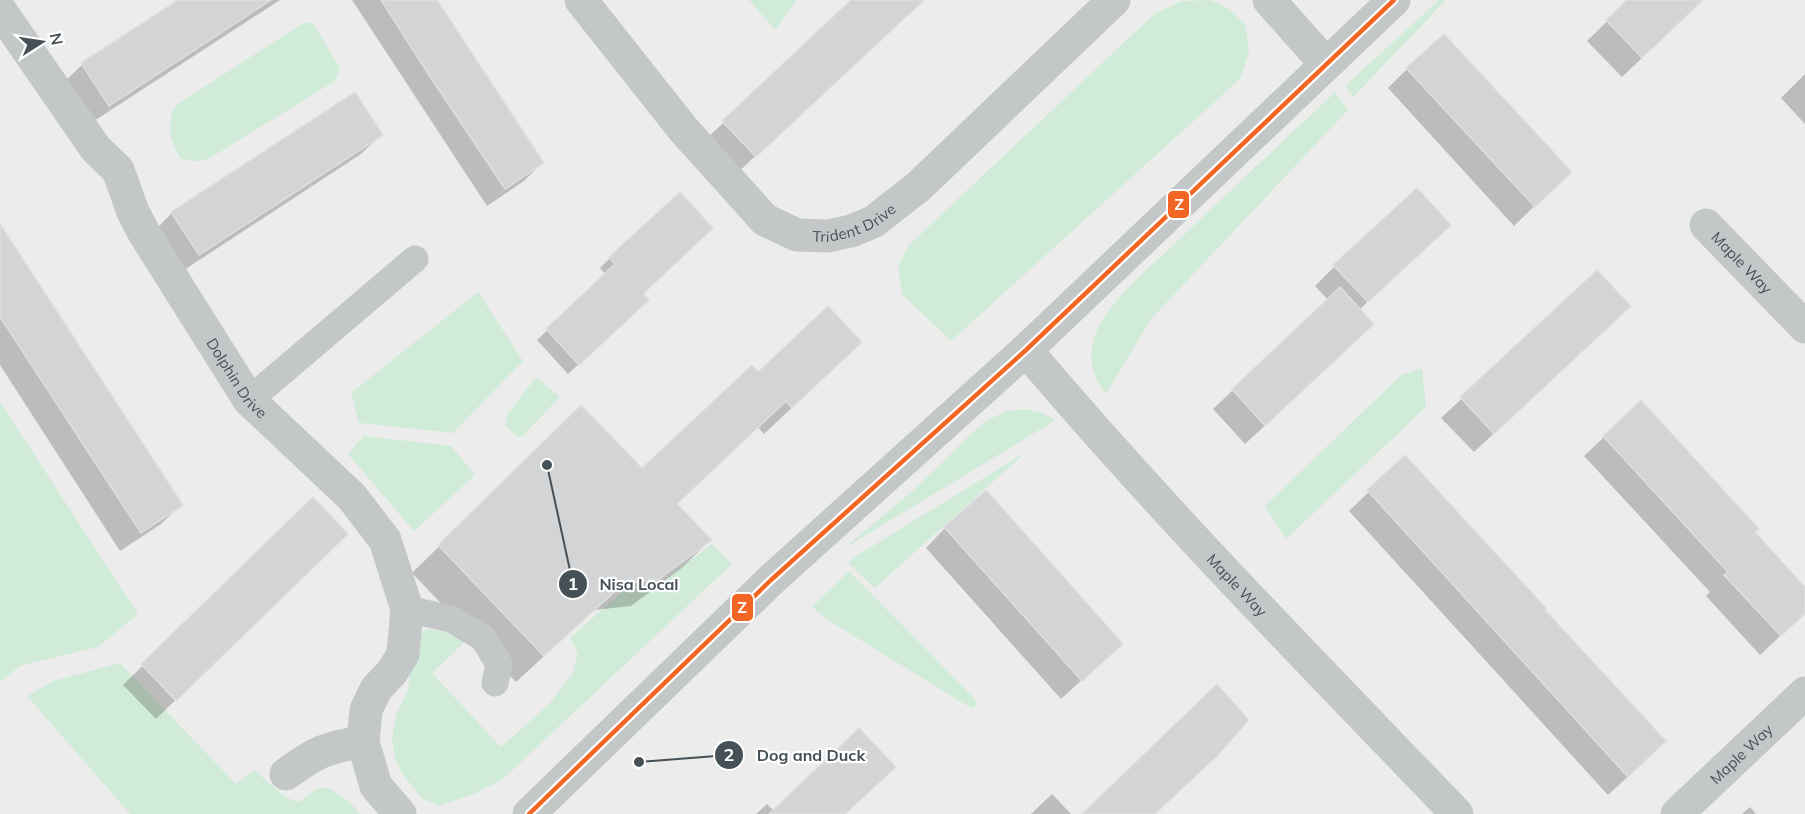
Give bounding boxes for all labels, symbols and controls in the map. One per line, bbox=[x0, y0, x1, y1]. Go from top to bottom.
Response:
north arrow bbox=[12, 12, 72, 72]
text: N bbox=[46, 31, 68, 47]
line badge: Z bbox=[1167, 190, 1190, 219]
text: Z bbox=[1174, 194, 1184, 214]
street label: Trident Drive bbox=[812, 199, 899, 246]
street label: Maple Way bbox=[1708, 227, 1777, 297]
street label: Dolphin Drive bbox=[203, 334, 272, 422]
street label: Maple Way bbox=[1203, 549, 1271, 620]
callout: Nisa Local bbox=[558, 567, 691, 601]
text: 1 bbox=[568, 572, 578, 595]
text: Nisa Local bbox=[599, 574, 679, 594]
line badge: Z bbox=[731, 593, 754, 622]
text: Z bbox=[737, 597, 747, 617]
street label: Maple Way bbox=[1706, 719, 1776, 788]
callout: Dog and Duck bbox=[714, 738, 877, 772]
text: 2 bbox=[724, 743, 734, 766]
text: Dog and Duck bbox=[757, 745, 866, 765]

